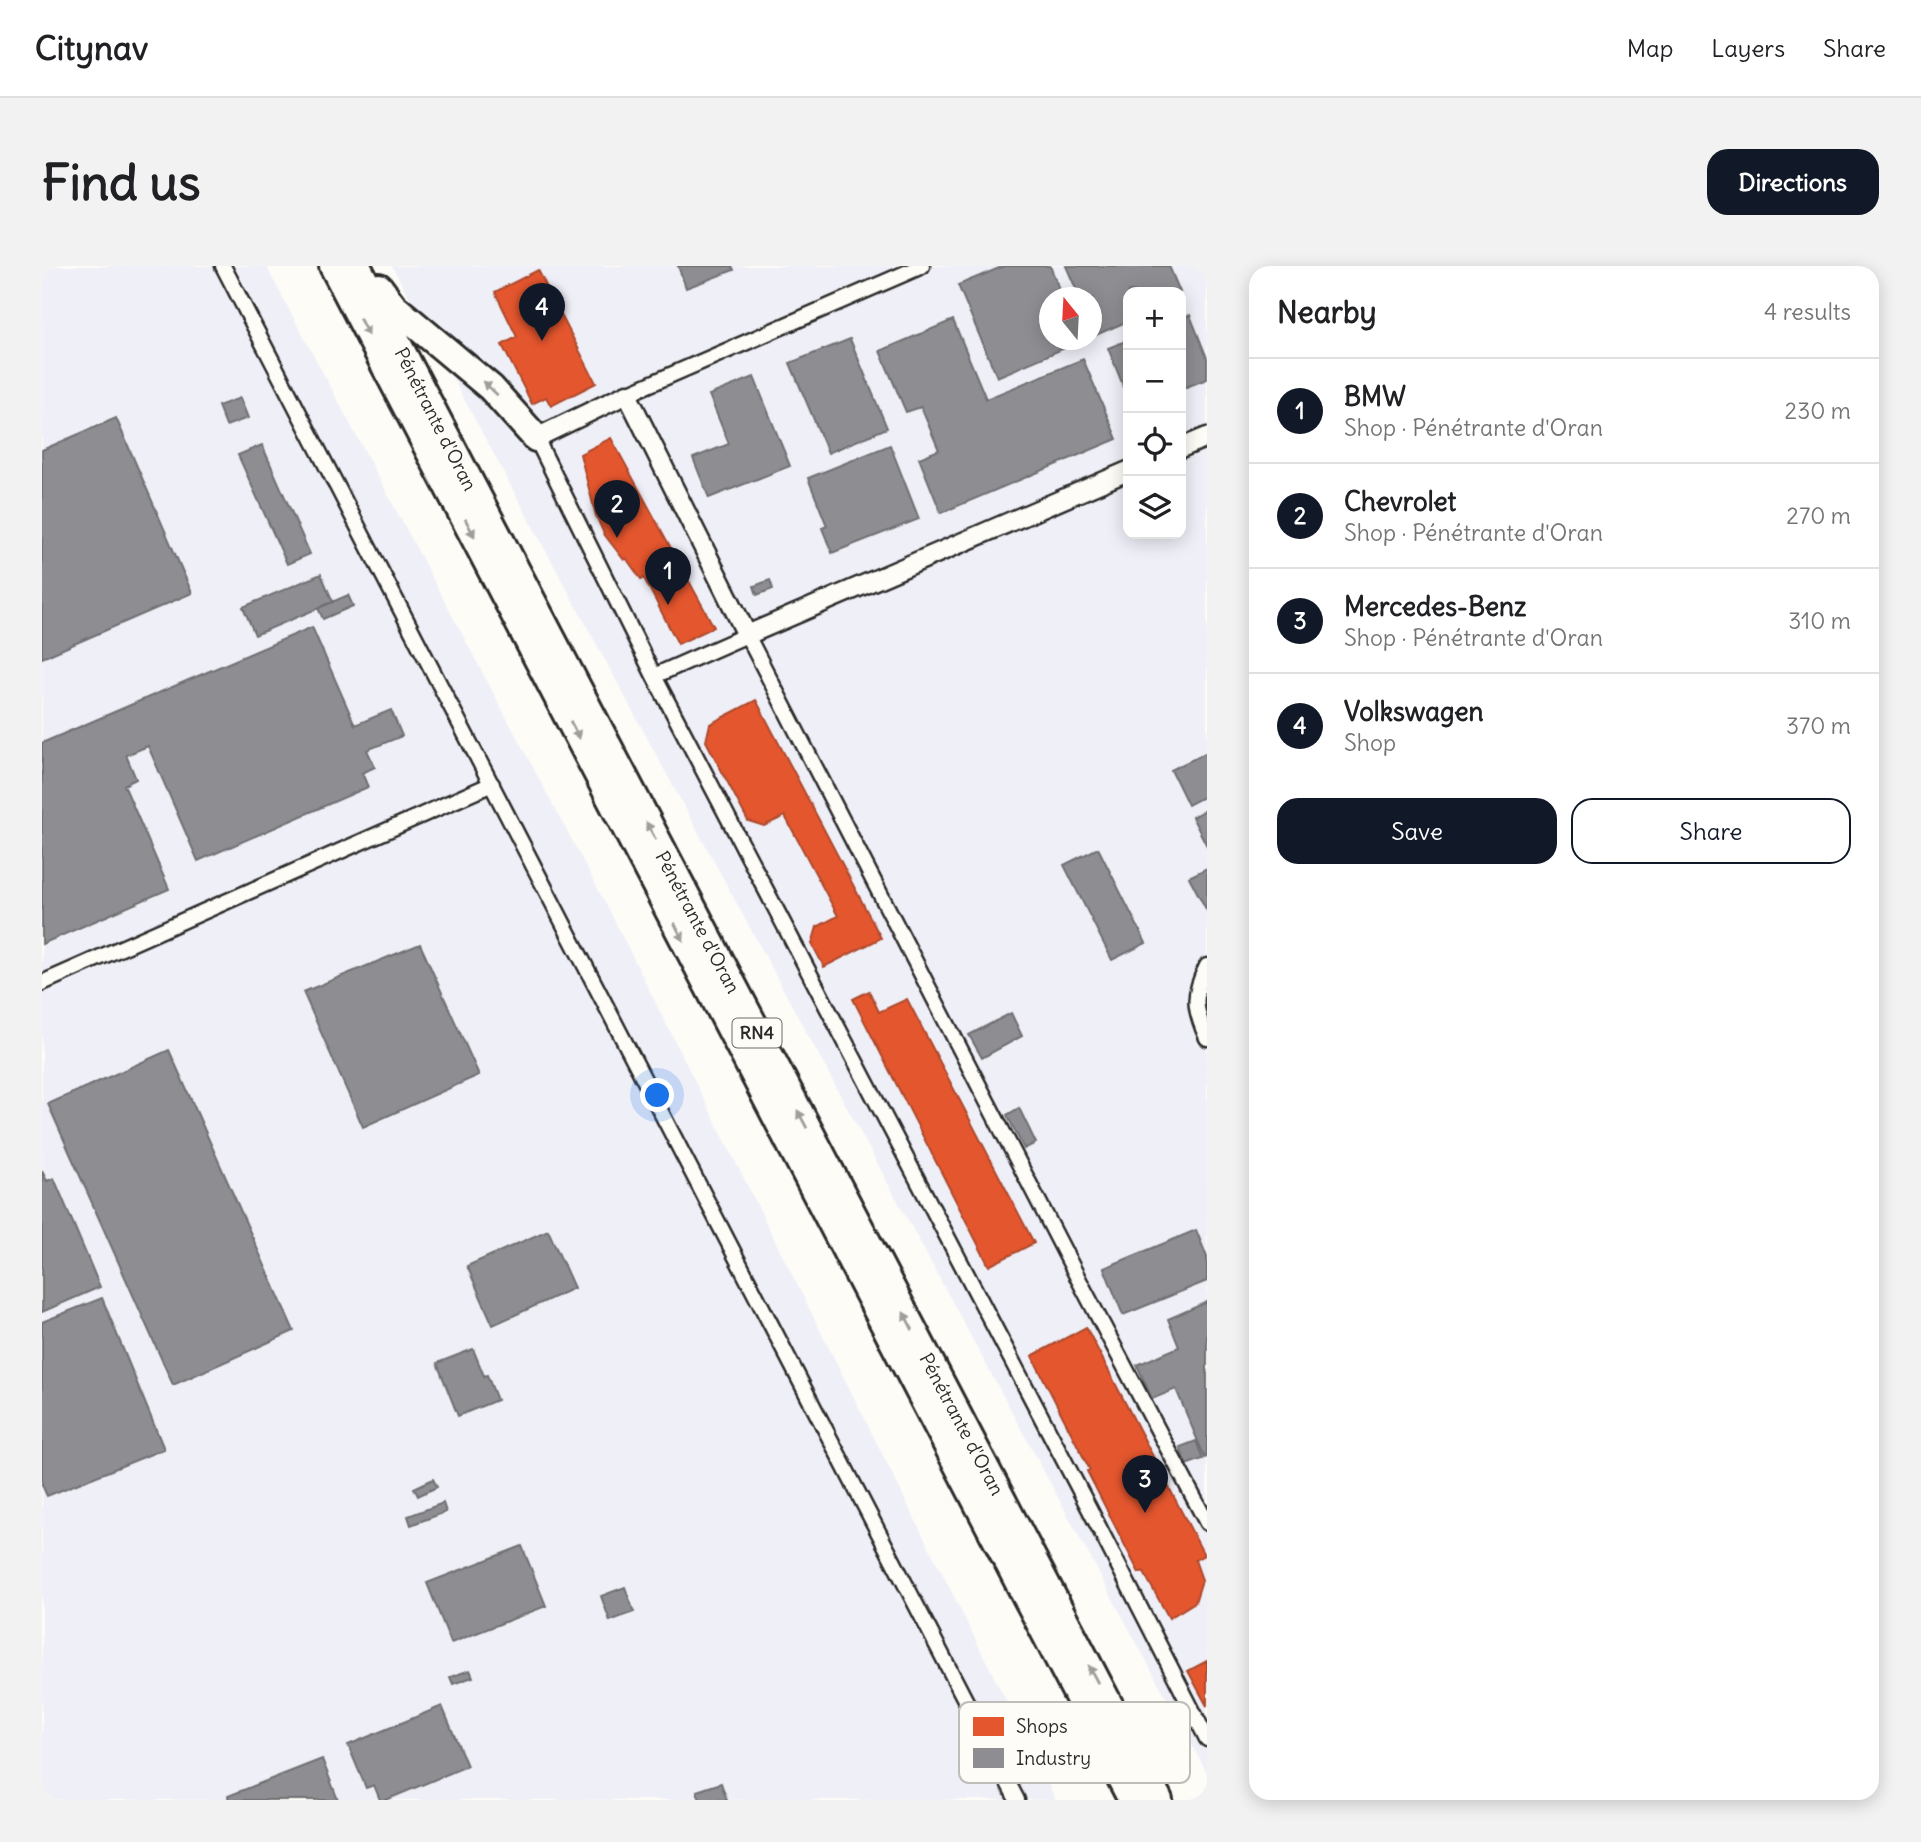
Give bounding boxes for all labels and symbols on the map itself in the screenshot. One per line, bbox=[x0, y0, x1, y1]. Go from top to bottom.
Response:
pin: 4 bbox=[519, 283, 565, 341]
north arrow bbox=[1039, 287, 1102, 350]
one-way arrow bbox=[358, 317, 370, 337]
street label: Pénétrante d'Oran bbox=[390, 343, 482, 495]
one-way arrow bbox=[481, 380, 499, 396]
pin: 2 bbox=[594, 480, 640, 538]
one-way arrow bbox=[464, 518, 475, 538]
pin: 1 bbox=[645, 547, 691, 605]
one-way arrow bbox=[569, 720, 580, 740]
one-way arrow bbox=[645, 821, 656, 841]
street label: Pénétrante d'Oran bbox=[650, 847, 746, 997]
one-way arrow bbox=[674, 922, 685, 942]
road number: RN4 bbox=[732, 1018, 782, 1048]
your location bbox=[640, 1078, 674, 1112]
one-way arrow bbox=[796, 1110, 808, 1129]
one-way arrow bbox=[902, 1311, 913, 1331]
street label: Pénétrante d'Oran bbox=[914, 1349, 1010, 1499]
pin: 3 bbox=[1122, 1455, 1168, 1513]
one-way arrow bbox=[1088, 1664, 1099, 1684]
legend bbox=[959, 1702, 1190, 1783]
text: Shops bbox=[1016, 1714, 1068, 1738]
text: Industry bbox=[1016, 1746, 1091, 1770]

